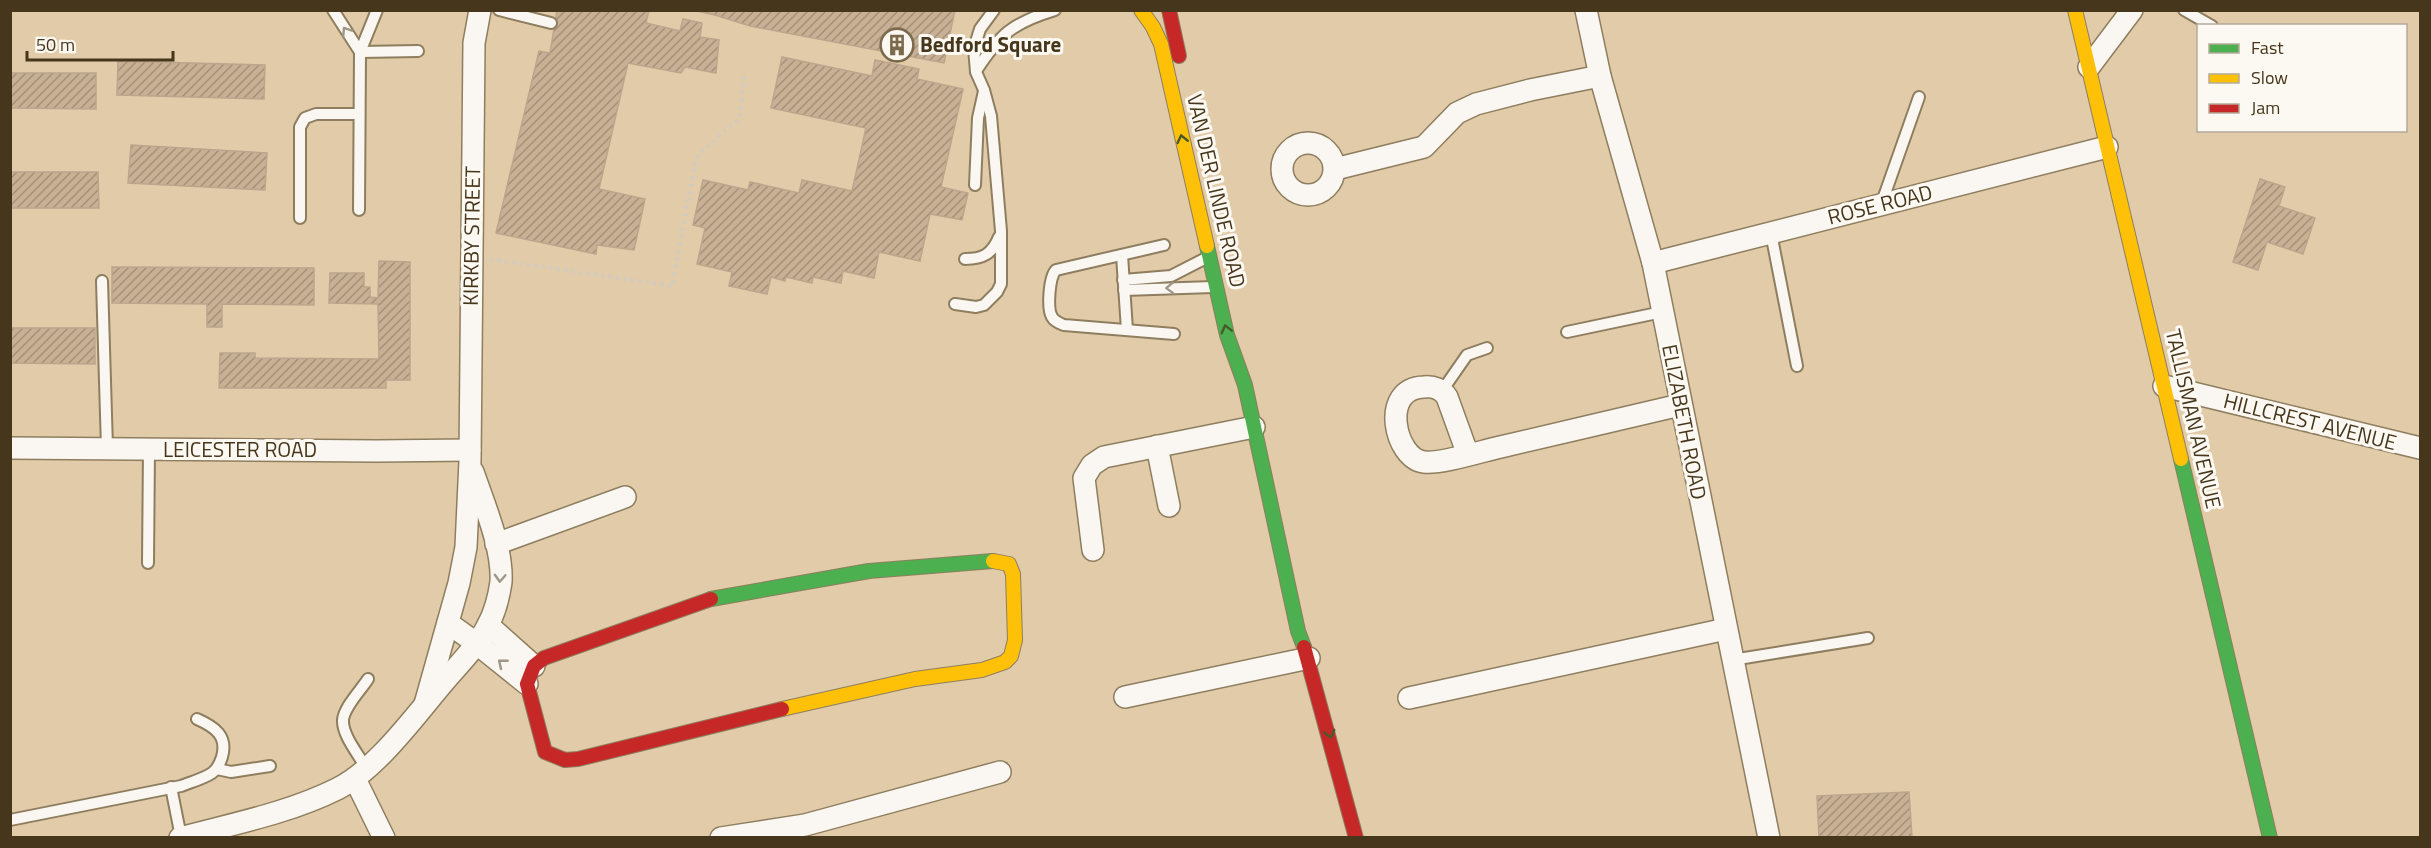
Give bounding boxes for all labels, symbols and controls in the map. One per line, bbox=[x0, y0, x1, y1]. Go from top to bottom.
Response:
scale bar bbox=[27, 24, 172, 62]
legend bbox=[2197, 24, 2407, 132]
one-way arrow bbox=[342, 27, 354, 37]
building icon: Bedford Square bbox=[879, 27, 915, 63]
place label: Bedford Square bbox=[920, 28, 1061, 60]
text: 50 m bbox=[36, 31, 75, 58]
text: Fast bbox=[2251, 34, 2284, 61]
text: Slow bbox=[2251, 64, 2288, 91]
street label: VAN DER LINDE ROAD bbox=[1179, 91, 1255, 291]
text: Jam bbox=[2251, 94, 2280, 121]
one-way arrow bbox=[1177, 135, 1190, 145]
street label: KIRKBY STREET bbox=[454, 166, 488, 306]
street label: ROSE ROAD bbox=[1824, 176, 1936, 232]
one-way arrow bbox=[1166, 282, 1175, 295]
one-way arrow bbox=[1221, 325, 1234, 335]
street label: TALLISMAN AVENUE bbox=[2158, 326, 2230, 512]
street label: ELIZABETH ROAD bbox=[1654, 341, 1716, 502]
street label: HILLCREST AVENUE bbox=[2220, 384, 2400, 458]
street label: LEICESTER ROAD bbox=[163, 433, 317, 465]
one-way arrow bbox=[494, 574, 507, 583]
one-way arrow bbox=[497, 660, 508, 671]
one-way arrow bbox=[1323, 729, 1336, 739]

